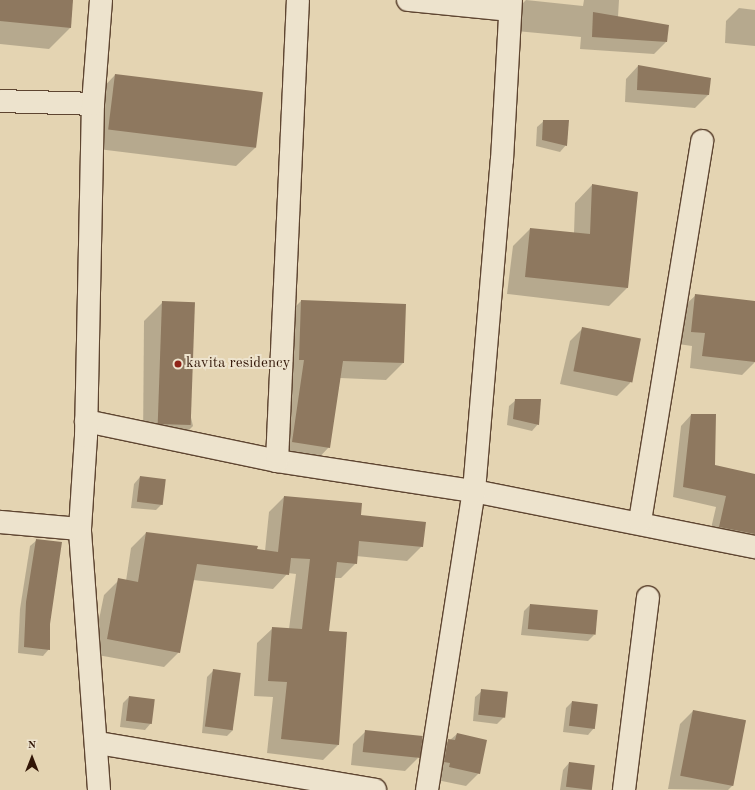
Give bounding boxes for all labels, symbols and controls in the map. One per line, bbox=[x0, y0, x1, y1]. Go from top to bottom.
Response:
place label: kavita residency bbox=[186, 355, 291, 373]
marker: kavita residency bbox=[173, 359, 183, 369]
north arrow bbox=[12, 738, 52, 778]
text: N bbox=[28, 740, 36, 751]

